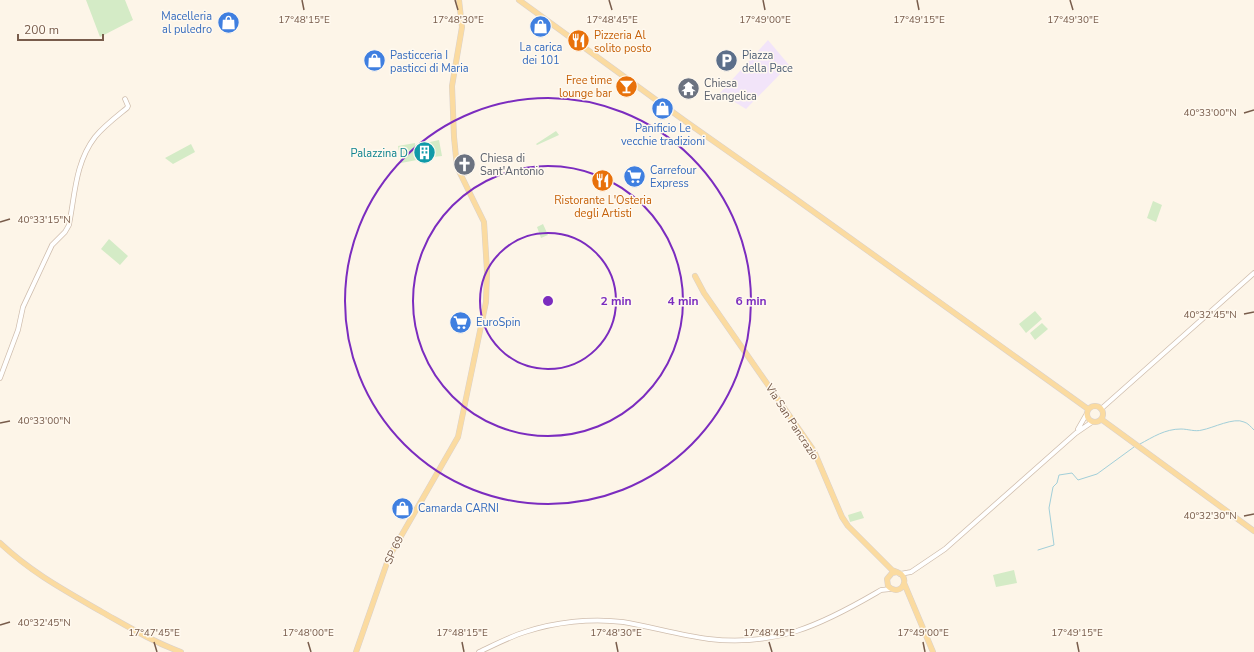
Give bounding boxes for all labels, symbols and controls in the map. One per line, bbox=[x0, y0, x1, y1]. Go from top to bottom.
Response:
place label: Macelleria al puledro bbox=[161, 9, 212, 37]
shop icon: Macelleria al puledro bbox=[215, 9, 241, 35]
text: 17°48'15"E bbox=[278, 13, 330, 27]
text: 17°48'30"E bbox=[432, 13, 484, 27]
text: 17°48'45"E bbox=[586, 13, 638, 27]
text: 17°49'00"E bbox=[739, 13, 791, 27]
text: 17°49'15"E bbox=[893, 13, 945, 27]
text: 17°49'30"E bbox=[1047, 13, 1099, 27]
shop icon: La carica dei 101 bbox=[528, 14, 554, 40]
scale bar bbox=[18, 16, 103, 42]
text: 200 m bbox=[24, 22, 59, 38]
restaurant icon: Pizzeria Al solito posto bbox=[566, 28, 592, 54]
place label: Pizzeria Al solito posto bbox=[594, 28, 652, 56]
place label: La carica dei 101 bbox=[520, 40, 563, 68]
shop icon: Pasticceria I pasticci di Maria bbox=[361, 48, 387, 74]
place label: Pasticceria I pasticci di Maria bbox=[390, 48, 469, 76]
parking icon: Piazza della Pace bbox=[714, 48, 740, 74]
place label: Piazza della Pace bbox=[742, 48, 793, 76]
place label: Free time lounge bar bbox=[559, 73, 612, 101]
bar icon: Free time lounge bar bbox=[614, 73, 640, 99]
temple icon: Chiesa Evangelica bbox=[675, 76, 701, 102]
place label: Chiesa Evangelica bbox=[704, 76, 757, 104]
shop icon: Panificio Le vecchie tradizioni bbox=[650, 95, 676, 121]
text: 40°33'00"N bbox=[1183, 106, 1237, 120]
place label: Panificio Le vecchie tradizioni bbox=[621, 121, 705, 149]
building icon: Palazzina D bbox=[411, 140, 437, 166]
place label: Palazzina D bbox=[351, 146, 408, 161]
church icon: Chiesa di Sant'Antonio bbox=[451, 151, 477, 177]
place label: Chiesa di Sant'Antonio bbox=[480, 151, 544, 179]
supermarket icon: Carrefour Express bbox=[622, 163, 648, 189]
place label: Carrefour Express bbox=[650, 163, 697, 191]
restaurant icon: Ristorante L'Osteria degli Artisti bbox=[590, 167, 616, 193]
place label: Ristorante L'Osteria degli Artisti bbox=[554, 193, 652, 221]
text: 40°33'15"N bbox=[17, 213, 71, 227]
text: 2 min bbox=[600, 293, 632, 309]
text: 4 min bbox=[667, 293, 699, 309]
text: 6 min bbox=[735, 293, 767, 309]
centre of rings bbox=[541, 294, 555, 308]
text: 40°32'45"N bbox=[1183, 308, 1237, 322]
supermarket icon: EuroSpin bbox=[448, 309, 474, 335]
place label: EuroSpin bbox=[476, 315, 521, 330]
street label: Via San Pancrazio bbox=[761, 380, 822, 463]
text: 40°33'00"N bbox=[17, 414, 71, 428]
shop icon: Camarda CARNI bbox=[390, 495, 416, 521]
place label: Camarda CARNI bbox=[418, 501, 499, 516]
text: 40°32'30"N bbox=[1183, 509, 1237, 523]
street label: SP 69 bbox=[381, 533, 407, 567]
text: 40°32'45"N bbox=[17, 616, 71, 630]
text: 17°47'45"E bbox=[128, 626, 180, 640]
text: 17°48'00"E bbox=[282, 626, 334, 640]
text: 17°48'15"E bbox=[436, 626, 488, 640]
text: 17°48'30"E bbox=[590, 626, 642, 640]
text: 17°48'45"E bbox=[743, 626, 795, 640]
text: 17°49'00"E bbox=[897, 626, 949, 640]
text: 17°49'15"E bbox=[1051, 626, 1103, 640]

